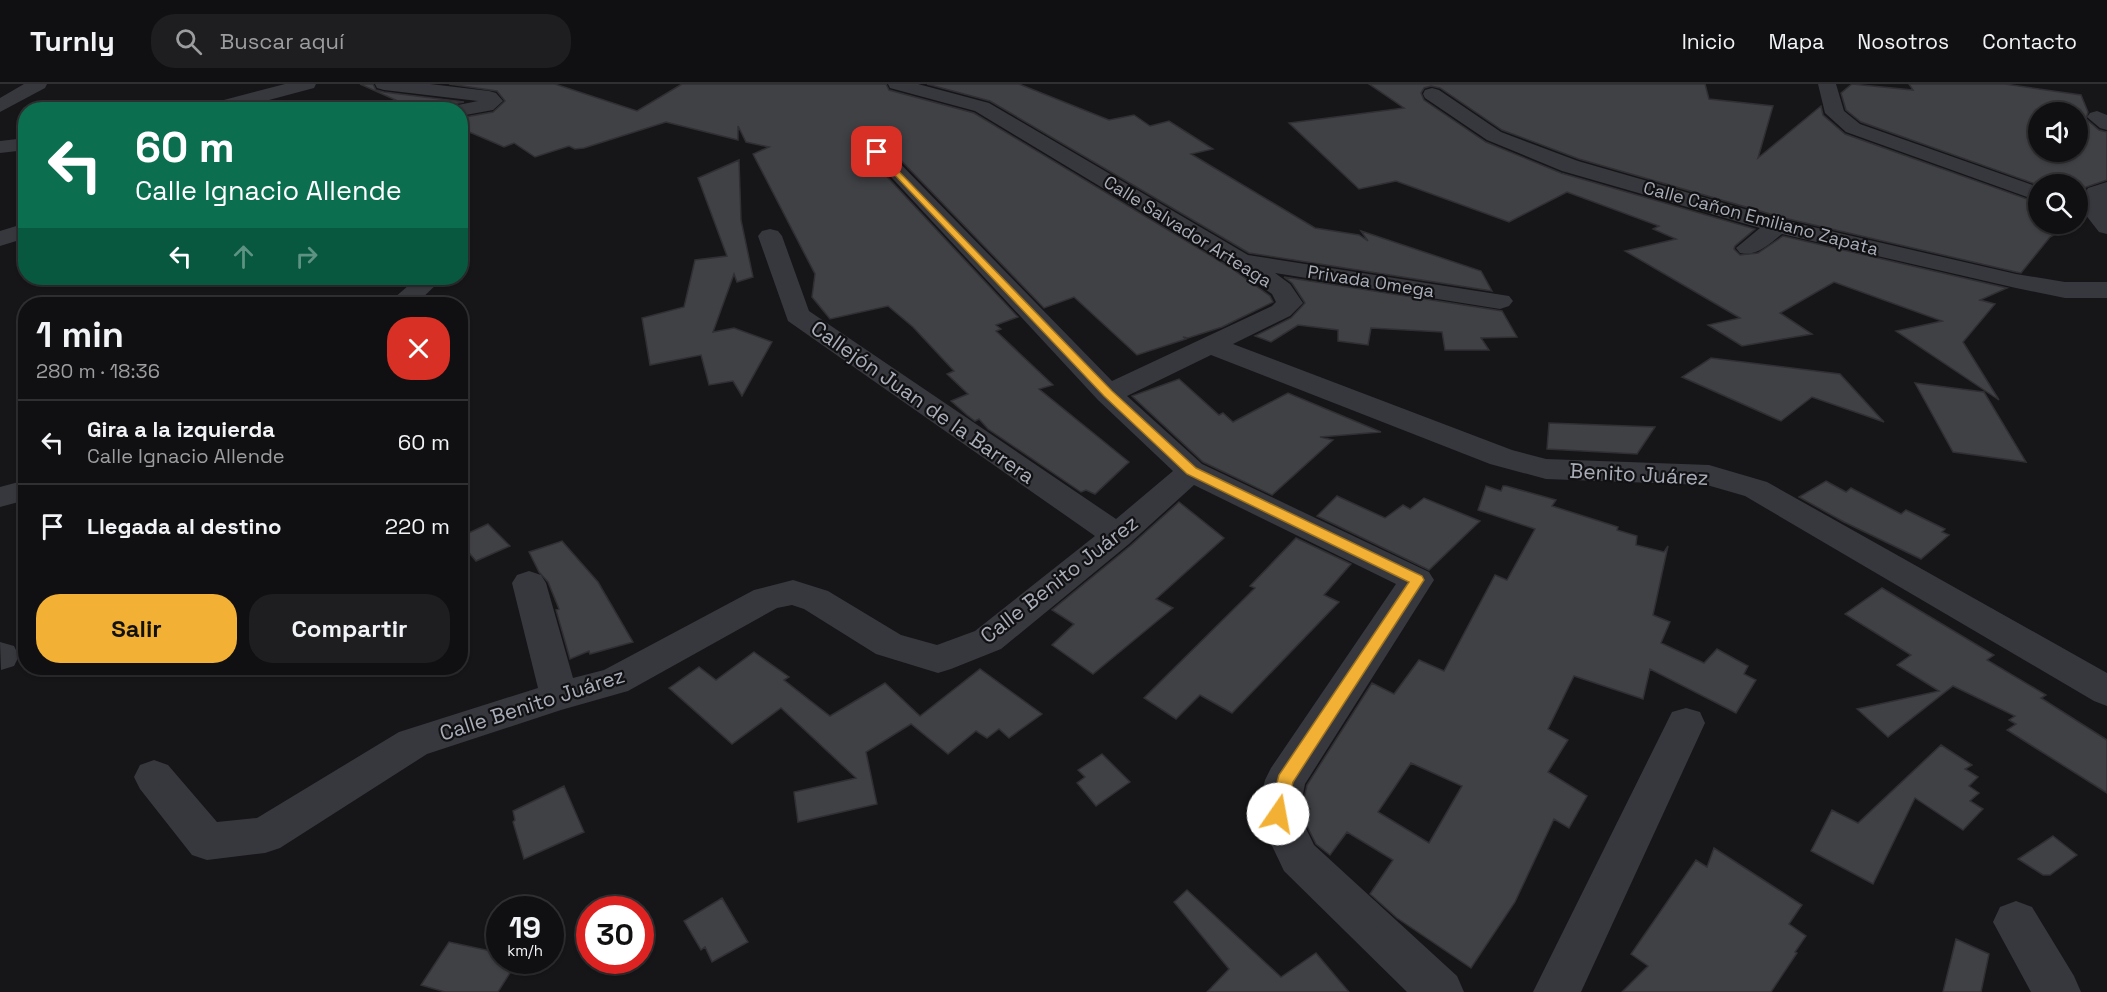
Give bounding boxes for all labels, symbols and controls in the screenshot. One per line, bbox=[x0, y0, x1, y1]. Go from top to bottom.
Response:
search box bbox=[151, 14, 571, 68]
text: Turnly bbox=[30, 23, 115, 59]
icon: search bbox=[172, 25, 205, 58]
text: Buscar aquí bbox=[220, 27, 344, 55]
text: Inicio bbox=[1682, 28, 1736, 55]
text: Mapa bbox=[1769, 28, 1824, 55]
text: Nosotros bbox=[1857, 28, 1949, 55]
text: Contacto bbox=[1982, 28, 2077, 55]
map controls bbox=[2028, 102, 2088, 234]
button: sound bbox=[2028, 102, 2088, 162]
text: 60 m bbox=[135, 121, 235, 174]
icon: left bbox=[36, 126, 114, 204]
pin bbox=[851, 126, 902, 177]
icon: arrive bbox=[860, 135, 893, 168]
street label: Calle Salvador Arteaga bbox=[1100, 170, 1276, 292]
text: Calle Ignacio Allende bbox=[135, 173, 402, 208]
button: search bbox=[2028, 174, 2088, 234]
street label: Calle Cañon Emiliano Zapata bbox=[1641, 176, 1881, 260]
icon: left bbox=[164, 240, 197, 273]
icon: ahead bbox=[227, 240, 260, 273]
icon: right bbox=[290, 240, 323, 273]
street label: Privada Omega bbox=[1306, 260, 1436, 302]
text: 1 min bbox=[36, 312, 124, 358]
street label: Callejón Juan de la Barrera bbox=[806, 314, 1040, 490]
button: close bbox=[387, 317, 450, 380]
text: 280 m · 18:36 bbox=[36, 358, 160, 384]
text: Gira a la izquierda bbox=[87, 415, 275, 443]
icon: left bbox=[36, 426, 69, 459]
text: 60 m bbox=[398, 428, 450, 456]
text: Calle Ignacio Allende bbox=[87, 443, 285, 469]
street label: Benito Juárez bbox=[1569, 457, 1709, 491]
street label: Calle Benito Juárez bbox=[975, 509, 1143, 649]
icon: arrive bbox=[36, 510, 69, 543]
text: Llegada al destino bbox=[87, 512, 281, 540]
text: 220 m bbox=[385, 512, 450, 540]
button: Salir bbox=[36, 594, 237, 663]
button: Compartir bbox=[249, 594, 450, 663]
street label: Calle Benito Juárez bbox=[436, 661, 628, 747]
position arrow bbox=[1246, 782, 1310, 846]
speed limit sign: 30 bbox=[576, 896, 654, 974]
text: 19 bbox=[509, 908, 541, 947]
text: km/h bbox=[507, 941, 543, 960]

